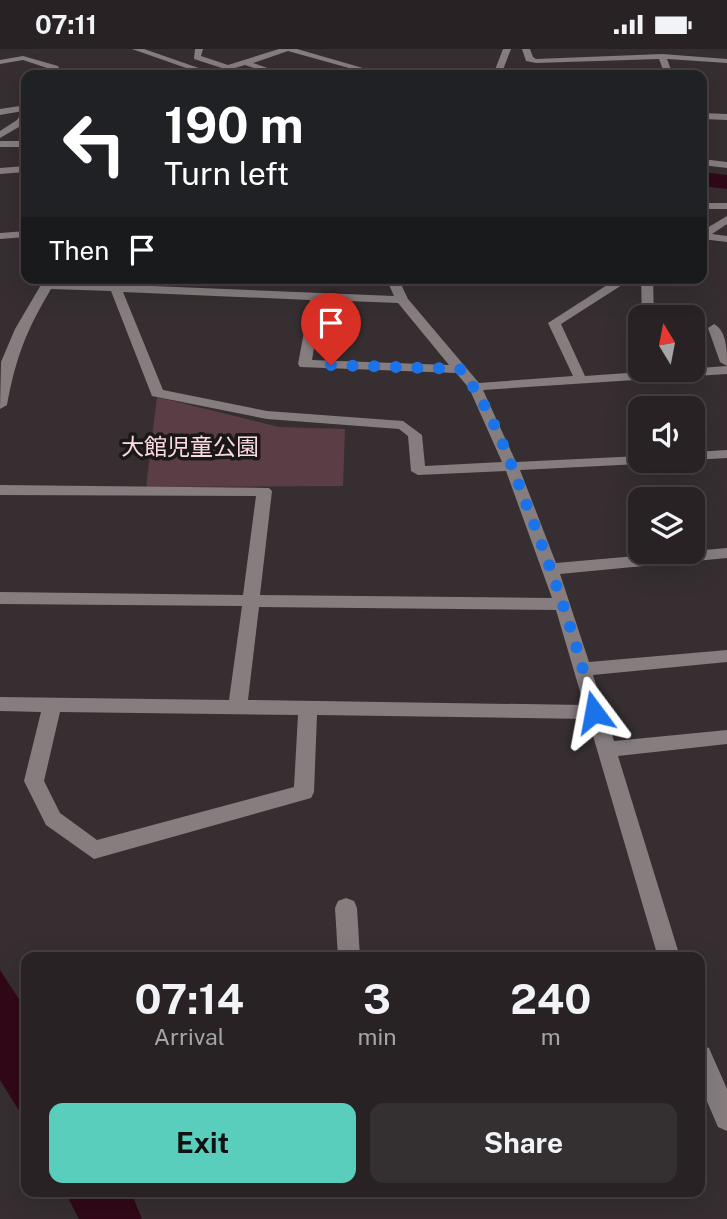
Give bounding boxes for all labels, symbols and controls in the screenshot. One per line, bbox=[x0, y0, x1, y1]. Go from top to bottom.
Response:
text: 07:11 bbox=[35, 9, 97, 40]
text: 190 m bbox=[164, 96, 304, 154]
icon: left bbox=[49, 98, 140, 189]
text: Turn left bbox=[164, 155, 289, 192]
icon: arrive bbox=[123, 231, 161, 269]
text: Then bbox=[49, 235, 109, 266]
pin bbox=[301, 293, 361, 365]
icon: arrive bbox=[312, 304, 350, 342]
north arrow bbox=[628, 305, 705, 381]
map controls bbox=[628, 305, 705, 564]
button: sound bbox=[628, 396, 705, 473]
park label: 大館児童公園 bbox=[121, 433, 259, 460]
button: layers bbox=[628, 487, 705, 564]
position arrow bbox=[557, 675, 631, 749]
text: 07:14 bbox=[135, 974, 244, 1023]
text: 3 bbox=[363, 974, 391, 1023]
text: 240 bbox=[510, 974, 591, 1023]
text: Arrival bbox=[154, 1023, 225, 1050]
text: min bbox=[358, 1023, 397, 1050]
text: m bbox=[541, 1023, 561, 1050]
button: Exit bbox=[49, 1103, 356, 1183]
button: Share bbox=[370, 1103, 677, 1183]

